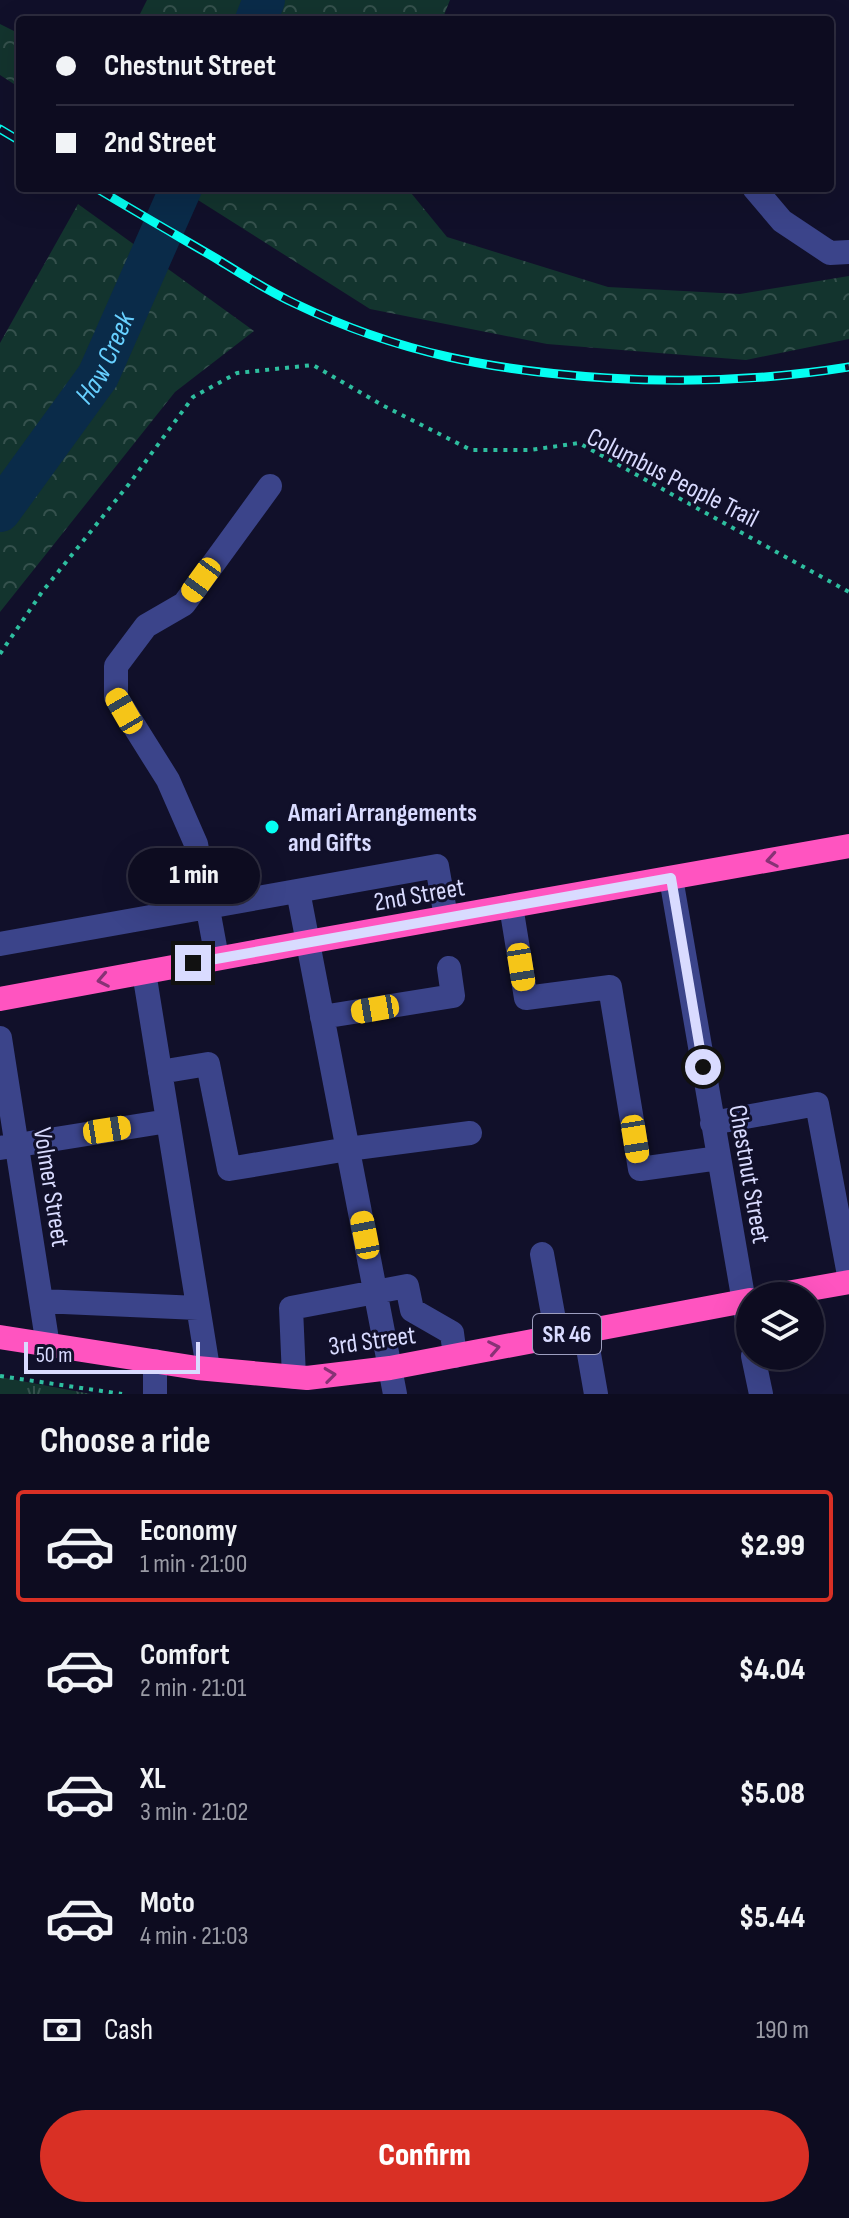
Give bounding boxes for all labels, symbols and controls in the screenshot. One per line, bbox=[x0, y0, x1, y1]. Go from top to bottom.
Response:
text: Chestnut Street bbox=[104, 48, 276, 84]
text: 2nd Street bbox=[104, 125, 216, 161]
water label: Haw Creek bbox=[68, 306, 143, 411]
street label: Columbus People Trail bbox=[581, 422, 763, 535]
car bbox=[177, 554, 225, 606]
car bbox=[102, 684, 146, 738]
place label: Amari Arrangements and Gifts bbox=[287, 798, 477, 859]
marker: Amari Arrangements and Gifts bbox=[263, 818, 281, 836]
callout: 1 min bbox=[127, 847, 259, 903]
one-way arrow bbox=[765, 850, 779, 867]
text: 1 min bbox=[169, 860, 219, 891]
street label: 2nd Street bbox=[371, 872, 467, 919]
car bbox=[505, 941, 537, 993]
route end bbox=[175, 945, 211, 981]
one-way arrow bbox=[97, 971, 110, 988]
car bbox=[349, 993, 401, 1025]
route start bbox=[685, 1049, 721, 1085]
street label: Chestnut Street bbox=[721, 1102, 776, 1246]
car bbox=[619, 1113, 651, 1165]
car bbox=[81, 1114, 133, 1146]
street label: Volmer Street bbox=[26, 1125, 75, 1249]
car bbox=[349, 1209, 381, 1261]
map controls bbox=[736, 1282, 824, 1370]
button: layers bbox=[736, 1282, 824, 1370]
road number: SR 46 bbox=[533, 1314, 601, 1354]
street label: 3rd Street bbox=[327, 1320, 418, 1363]
scale bar bbox=[24, 1338, 200, 1374]
one-way arrow bbox=[487, 1340, 501, 1357]
text: 50 m bbox=[36, 1342, 72, 1369]
one-way arrow bbox=[324, 1367, 337, 1384]
text: Choose a ride bbox=[40, 1420, 211, 1463]
icon: car bbox=[44, 1510, 116, 1582]
text: Economy bbox=[140, 1513, 237, 1549]
text: $2.99 bbox=[740, 1528, 805, 1564]
text: 1 min · 21:00 bbox=[140, 1549, 247, 1580]
icon: car bbox=[44, 1634, 116, 1706]
text: Comfort bbox=[140, 1637, 230, 1673]
text: $4.04 bbox=[739, 1652, 805, 1688]
text: 2 min · 21:01 bbox=[140, 1673, 246, 1704]
icon: car bbox=[44, 1758, 116, 1830]
text: XL bbox=[140, 1761, 166, 1797]
text: $5.08 bbox=[740, 1776, 805, 1812]
text: 3 min · 21:02 bbox=[140, 1797, 248, 1828]
icon: car bbox=[44, 1882, 116, 1954]
text: Moto bbox=[140, 1885, 195, 1921]
text: $5.44 bbox=[739, 1900, 805, 1936]
text: 4 min · 21:03 bbox=[140, 1921, 248, 1952]
icon: cash bbox=[40, 2008, 84, 2052]
text: Cash bbox=[104, 2012, 153, 2048]
text: 190 m bbox=[756, 2015, 809, 2046]
button: Confirm bbox=[40, 2110, 809, 2202]

